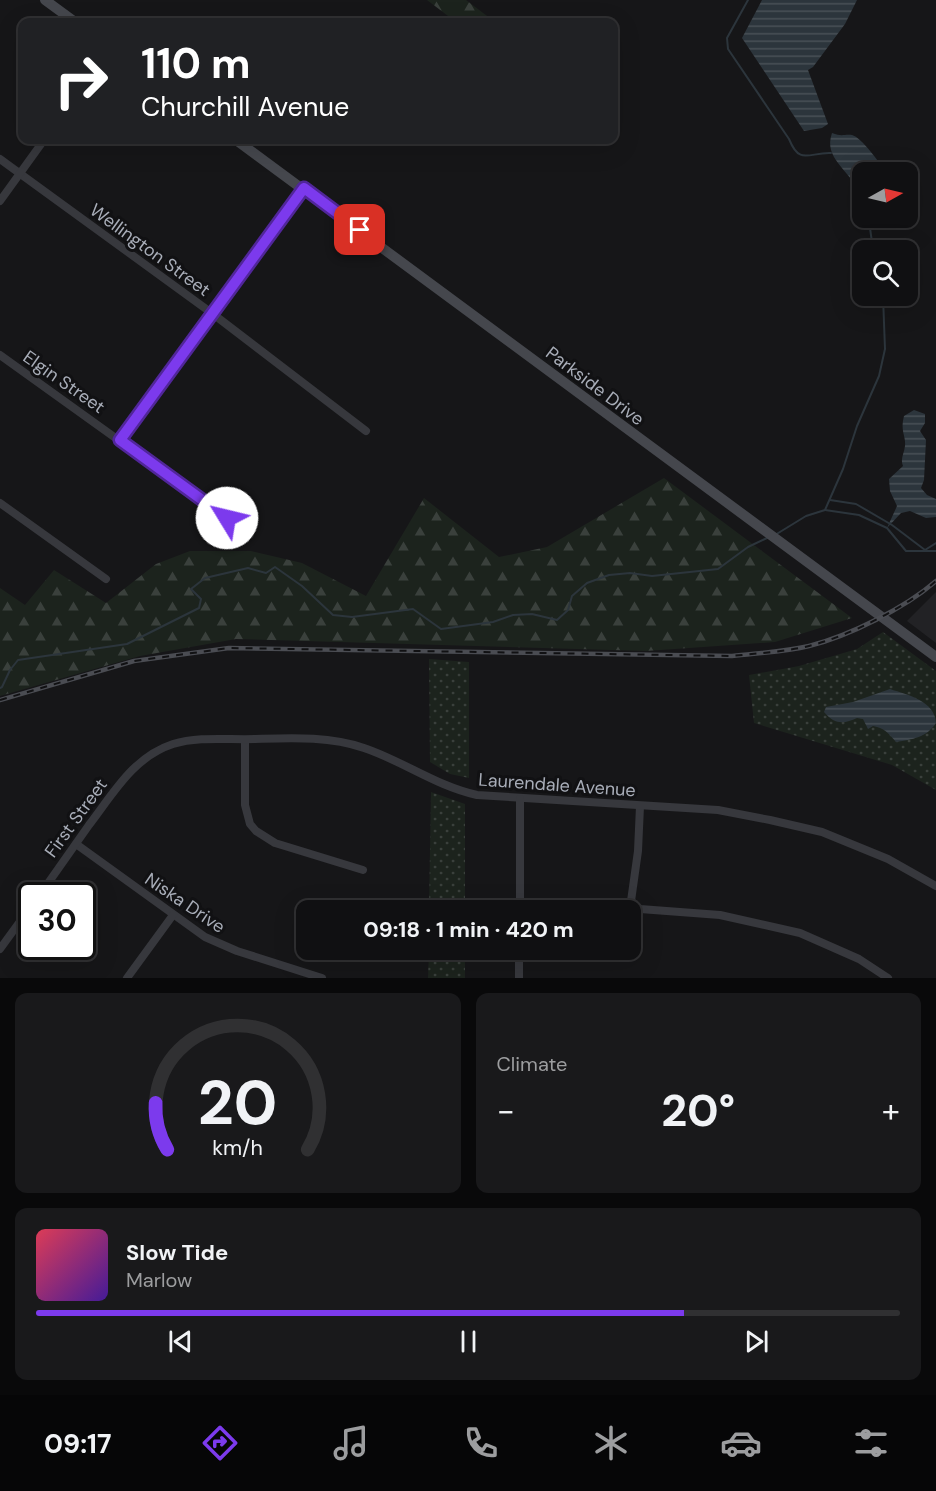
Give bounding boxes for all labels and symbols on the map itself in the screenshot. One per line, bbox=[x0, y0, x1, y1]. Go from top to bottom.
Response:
north arrow bbox=[852, 162, 918, 228]
street label: Wellington Street bbox=[85, 198, 215, 302]
pin bbox=[334, 204, 385, 255]
street label: Parkside Drive bbox=[541, 341, 649, 431]
street label: Elgin Street bbox=[18, 345, 110, 419]
position arrow bbox=[195, 486, 259, 550]
street label: Laurendale Avenue bbox=[477, 768, 637, 802]
street label: First Street bbox=[39, 774, 113, 862]
street label: Niska Drive bbox=[140, 867, 230, 939]
speed limit sign: 30 bbox=[18, 882, 96, 960]

